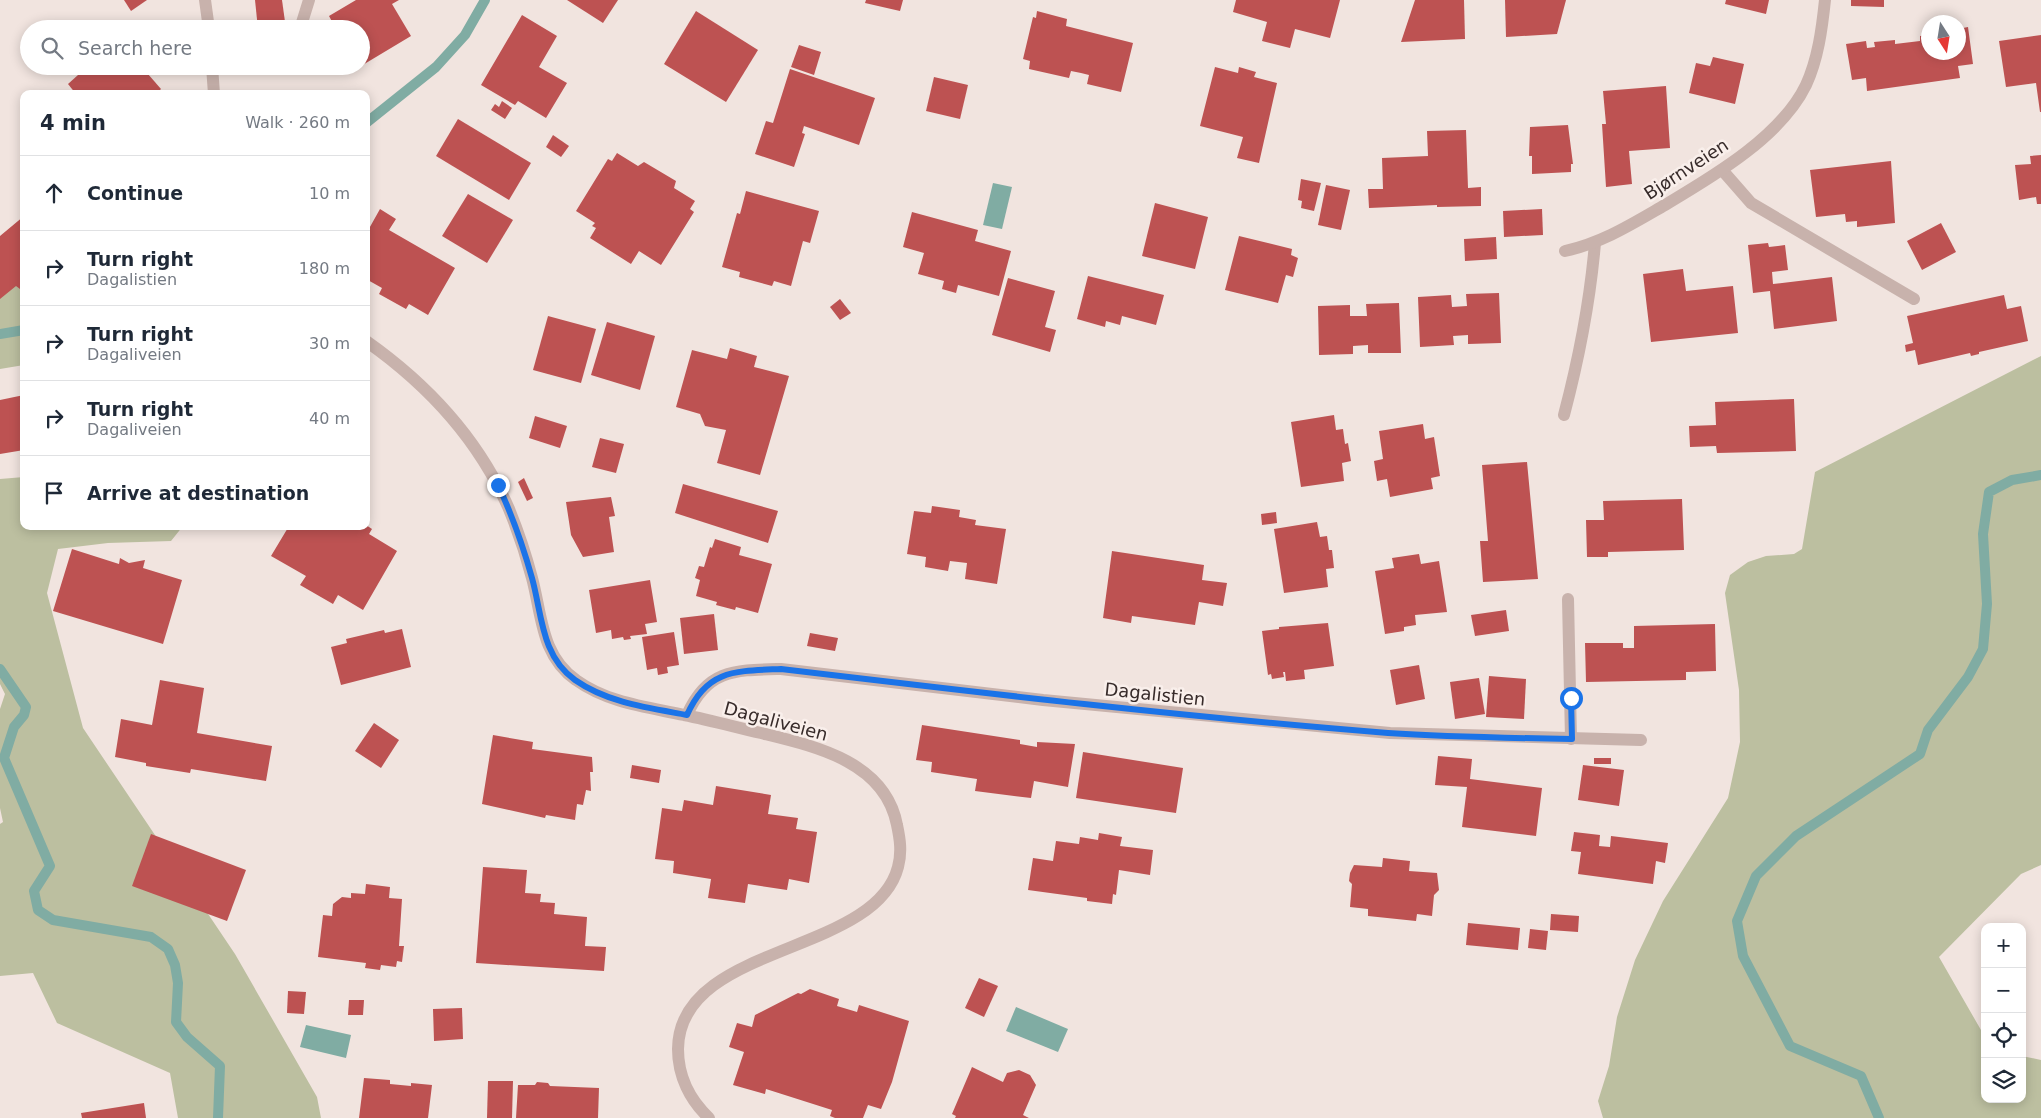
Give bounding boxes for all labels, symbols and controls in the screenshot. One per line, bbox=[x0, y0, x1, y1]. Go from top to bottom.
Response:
north arrow bbox=[1921, 15, 1966, 60]
search box bbox=[20, 20, 370, 75]
icon: search bbox=[38, 34, 66, 62]
text: Search here bbox=[78, 37, 192, 59]
text: 4 min bbox=[40, 111, 106, 135]
text: Walk · 260 m bbox=[245, 113, 350, 132]
street label: Bjørnveien bbox=[1640, 134, 1732, 204]
icon: ahead bbox=[40, 179, 68, 207]
text: Continue bbox=[87, 182, 183, 204]
text: 10 m bbox=[309, 184, 350, 203]
text: Turn right bbox=[87, 248, 193, 270]
icon: right bbox=[40, 254, 68, 282]
text: 180 m bbox=[299, 259, 350, 278]
text: Dagalistien bbox=[87, 270, 177, 289]
text: Turn right bbox=[87, 323, 193, 345]
icon: right bbox=[40, 329, 68, 357]
text: 30 m bbox=[309, 334, 350, 353]
text: Dagaliveien bbox=[87, 345, 182, 364]
text: Turn right bbox=[87, 398, 193, 420]
icon: right bbox=[40, 404, 68, 432]
text: 40 m bbox=[309, 409, 350, 428]
text: Dagaliveien bbox=[87, 420, 182, 439]
route end bbox=[487, 474, 510, 497]
icon: arrive bbox=[40, 479, 68, 507]
text: Arrive at destination bbox=[87, 482, 309, 504]
street label: Dagalistien bbox=[1104, 678, 1206, 710]
route start bbox=[1560, 687, 1583, 710]
street label: Dagaliveien bbox=[722, 697, 830, 745]
map controls bbox=[1981, 923, 2026, 1103]
button: + bbox=[1981, 923, 2026, 968]
button: − bbox=[1981, 968, 2026, 1013]
button: locate bbox=[1981, 1013, 2026, 1058]
button: layers bbox=[1981, 1058, 2026, 1103]

